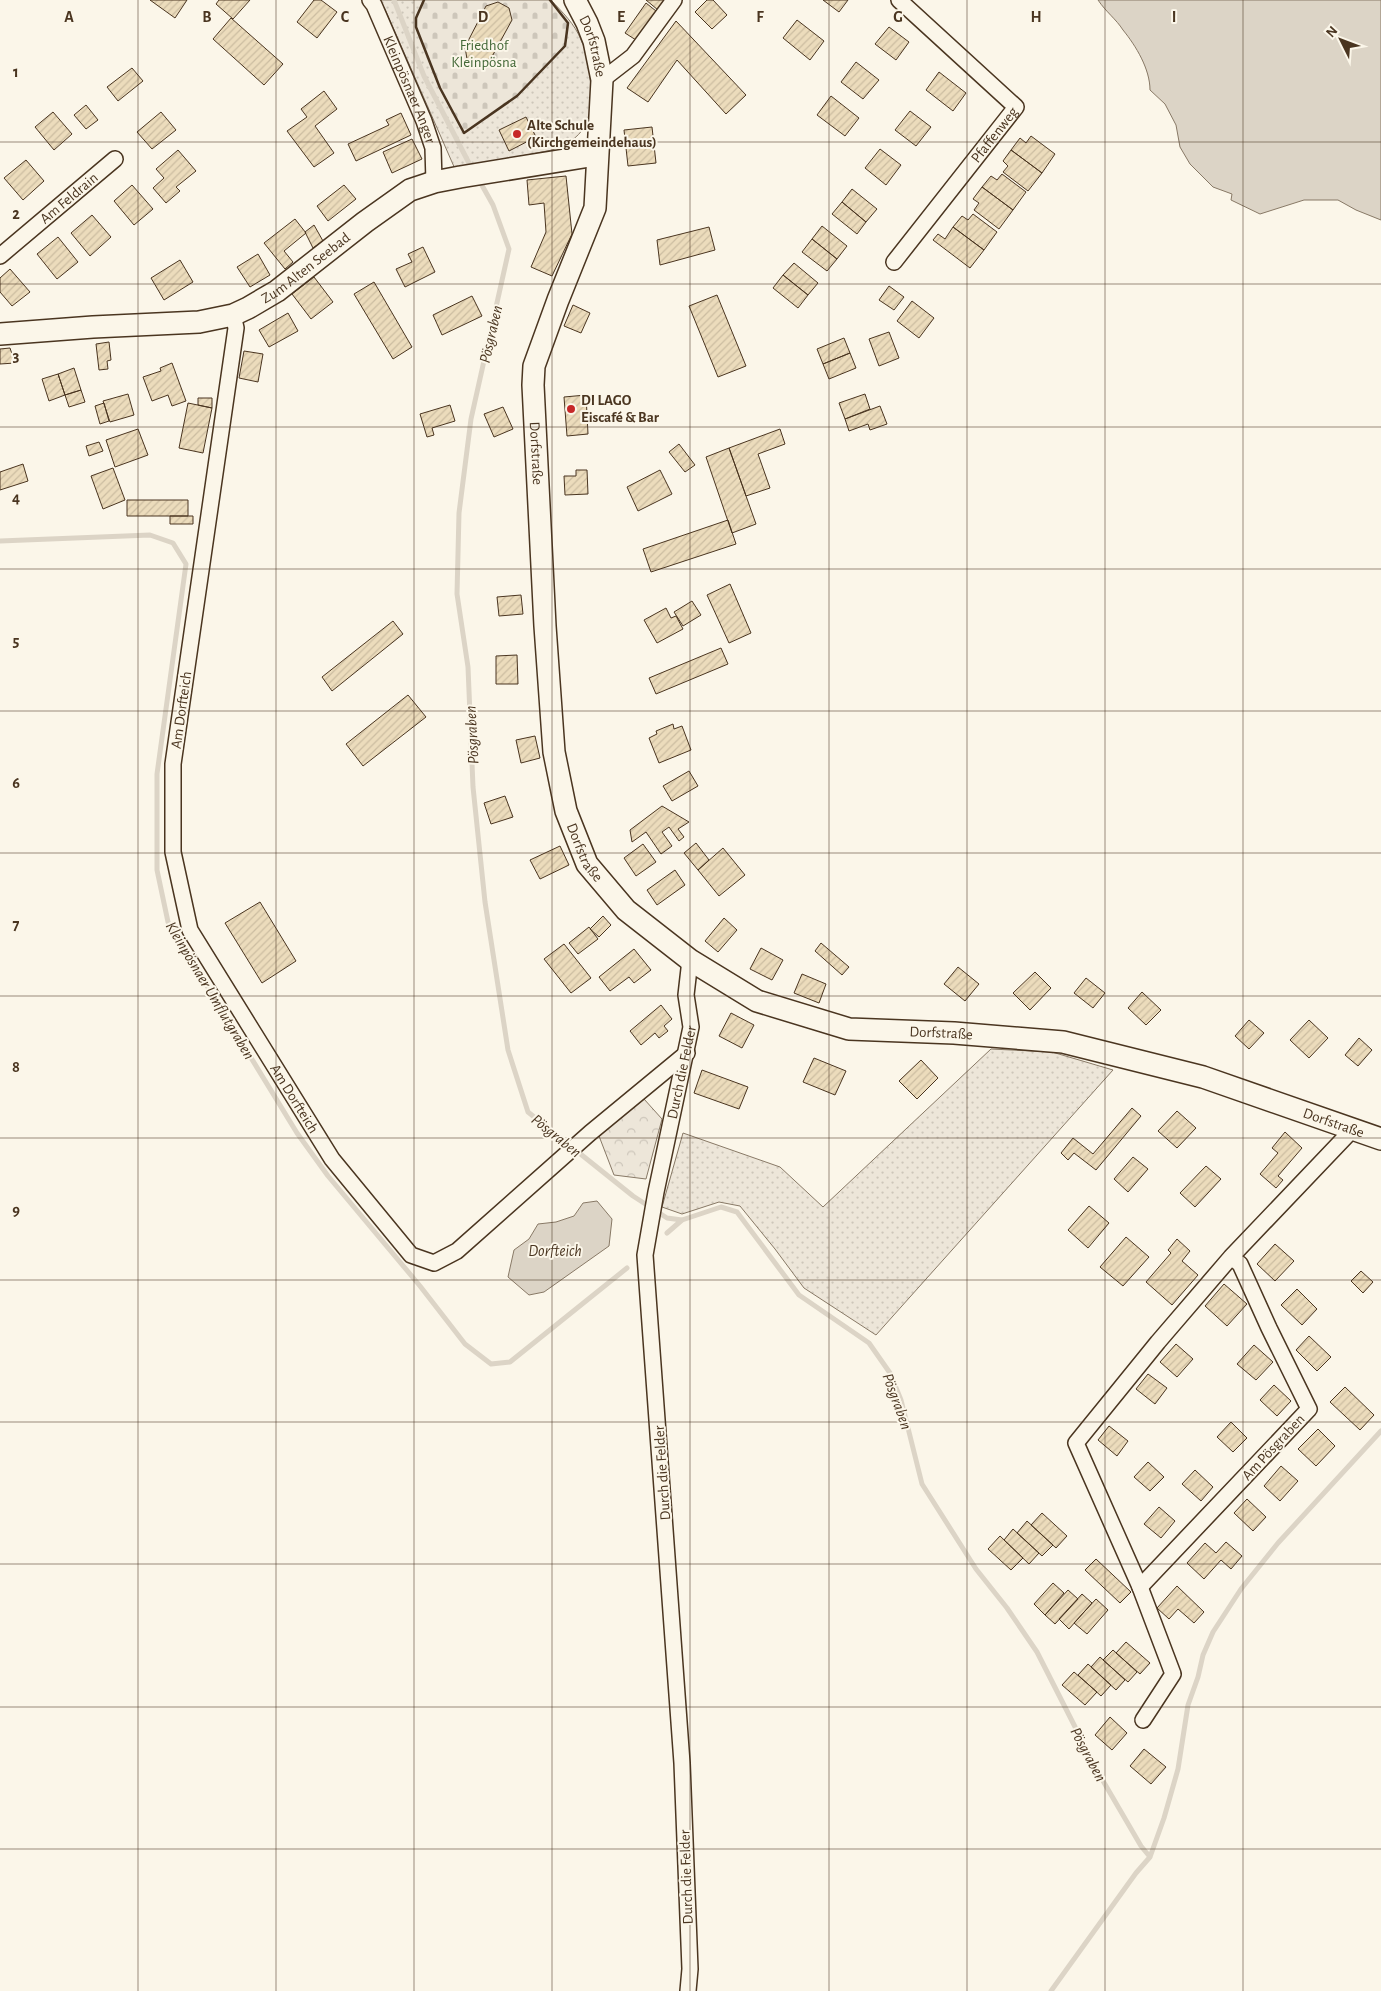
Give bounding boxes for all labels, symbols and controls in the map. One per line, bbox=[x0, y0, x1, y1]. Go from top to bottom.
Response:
text: A bbox=[64, 9, 74, 25]
text: B bbox=[202, 9, 212, 25]
text: C bbox=[341, 9, 350, 25]
text: D bbox=[478, 9, 489, 25]
text: E bbox=[617, 9, 625, 25]
text: F bbox=[756, 9, 764, 25]
text: G bbox=[893, 9, 903, 25]
text: H bbox=[1030, 9, 1042, 25]
text: I bbox=[1172, 9, 1176, 25]
street label: Dorfstraße bbox=[576, 13, 608, 78]
north arrow bbox=[1316, 15, 1366, 65]
text: N bbox=[1324, 24, 1341, 40]
street label: Kleinpösnaer Anger bbox=[380, 33, 438, 145]
park label: Friedhof Kleinpösna bbox=[451, 38, 517, 70]
text: 1 bbox=[13, 64, 19, 80]
street label: Pfaffenweg bbox=[968, 104, 1021, 166]
place label: Alte Schule (Kirchgemeindehaus) bbox=[527, 118, 657, 150]
marker: Alte Schule (Kirchgemeindehaus) bbox=[511, 128, 523, 140]
street label: Am Feldrain bbox=[37, 170, 101, 227]
text: 2 bbox=[12, 206, 20, 222]
street label: Zum Alten Seebad bbox=[259, 230, 353, 306]
water label: Pösgraben bbox=[477, 304, 505, 365]
text: 3 bbox=[13, 348, 20, 364]
place label: DI LAGO Eiscafé & Bar bbox=[581, 393, 660, 425]
marker: DI LAGO Eiscafé & Bar bbox=[565, 403, 577, 415]
street label: Dorfstraße bbox=[527, 421, 545, 485]
text: 4 bbox=[12, 490, 20, 506]
text: 5 bbox=[13, 633, 20, 649]
street label: Am Dorfteich bbox=[169, 670, 194, 750]
water label: Pösgraben bbox=[462, 705, 482, 765]
text: 6 bbox=[12, 775, 20, 791]
street label: Dorfstraße bbox=[564, 821, 605, 885]
text: 7 bbox=[13, 917, 20, 933]
water label: Kleinpösnaer Umflutgraben bbox=[162, 919, 258, 1063]
street label: Durch die Felder bbox=[665, 1024, 699, 1120]
street label: Dorfstraße bbox=[909, 1024, 974, 1043]
text: 8 bbox=[12, 1059, 20, 1075]
street label: Am Dorfteich bbox=[267, 1062, 321, 1136]
street label: Dorfstraße bbox=[1301, 1105, 1366, 1141]
water label: Pösgraben bbox=[528, 1111, 584, 1161]
text: 9 bbox=[12, 1202, 20, 1218]
water label: Dorfteich bbox=[528, 1243, 582, 1259]
water label: Pösgraben bbox=[879, 1371, 915, 1432]
street label: Am Pösgraben bbox=[1239, 1411, 1308, 1483]
street label: Durch die Felder bbox=[652, 1425, 673, 1521]
water label: Pösgraben bbox=[1067, 1725, 1109, 1784]
street label: Durch die Felder bbox=[677, 1829, 696, 1925]

